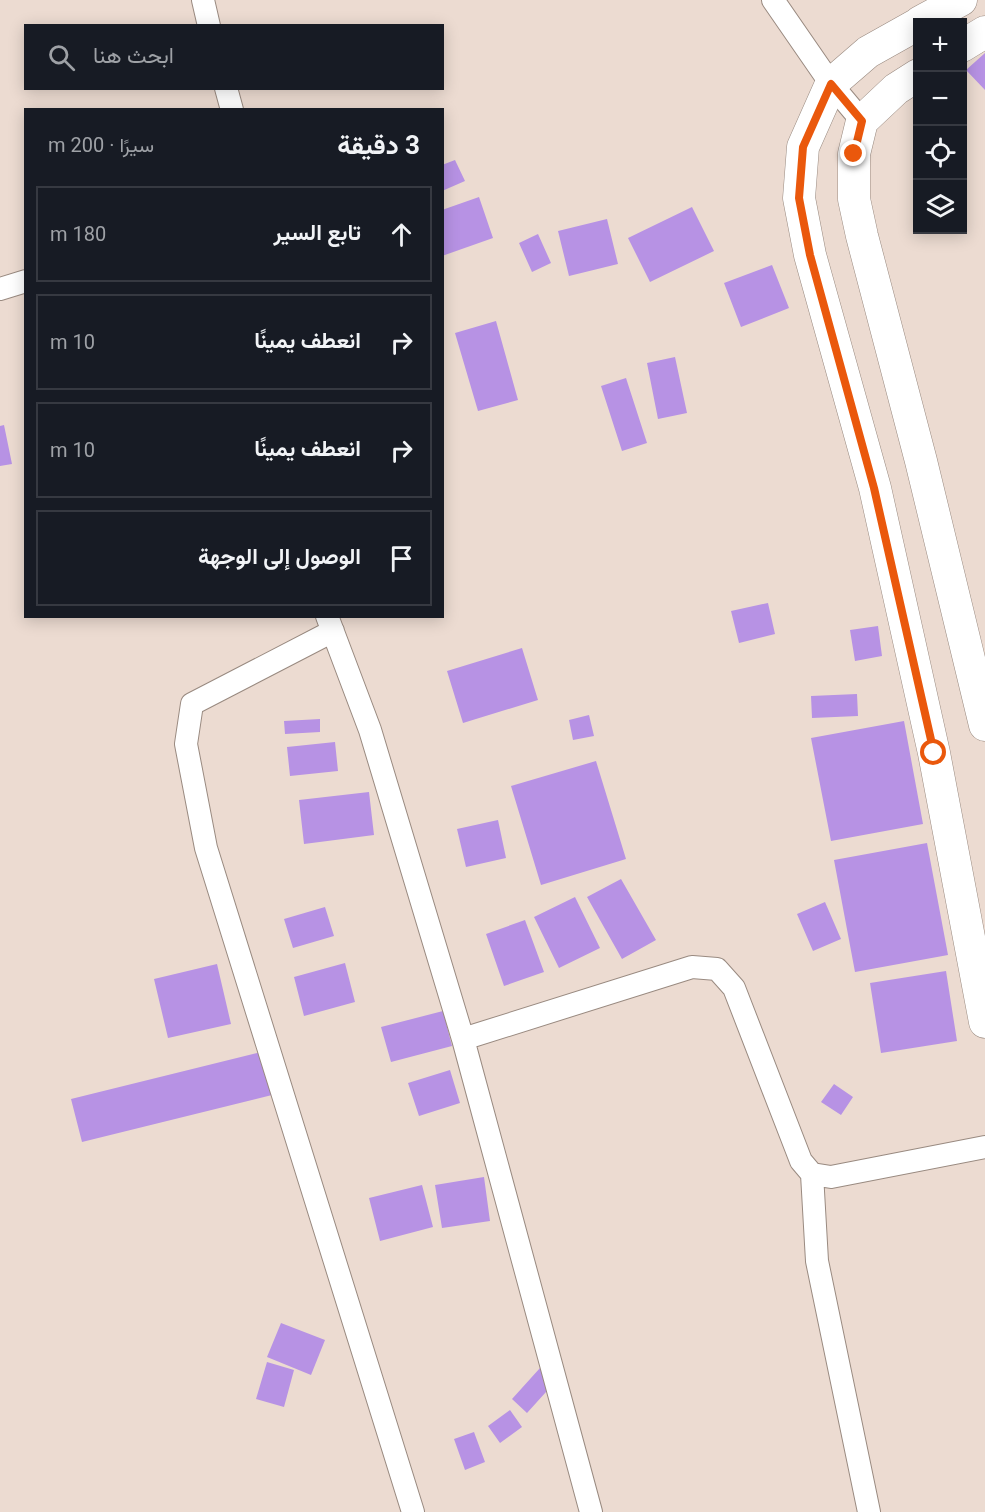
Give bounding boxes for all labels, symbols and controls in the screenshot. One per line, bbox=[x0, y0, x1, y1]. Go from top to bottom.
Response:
map controls bbox=[913, 18, 967, 234]
button: + bbox=[913, 18, 967, 72]
search box bbox=[24, 24, 444, 90]
icon: search bbox=[45, 41, 78, 74]
text: ابحث هنا bbox=[93, 43, 174, 68]
button: − bbox=[913, 72, 967, 126]
button: locate bbox=[913, 126, 967, 180]
text: 3 دقيقة bbox=[337, 130, 420, 160]
text: سيرًا · 200 m bbox=[48, 133, 154, 157]
route end bbox=[840, 140, 866, 166]
button: layers bbox=[913, 180, 967, 234]
icon: ahead bbox=[385, 218, 418, 251]
text: تابع السير bbox=[273, 220, 361, 245]
text: 180 m bbox=[50, 222, 106, 246]
icon: right bbox=[385, 326, 418, 359]
text: انعطف يمينًا bbox=[254, 328, 361, 353]
text: 10 m bbox=[50, 330, 95, 354]
icon: right bbox=[385, 434, 418, 467]
text: انعطف يمينًا bbox=[254, 436, 361, 461]
text: 10 m bbox=[50, 438, 95, 462]
icon: arrive bbox=[385, 542, 418, 575]
text: الوصول إلى الوجهة bbox=[198, 544, 361, 569]
route start bbox=[920, 739, 946, 765]

